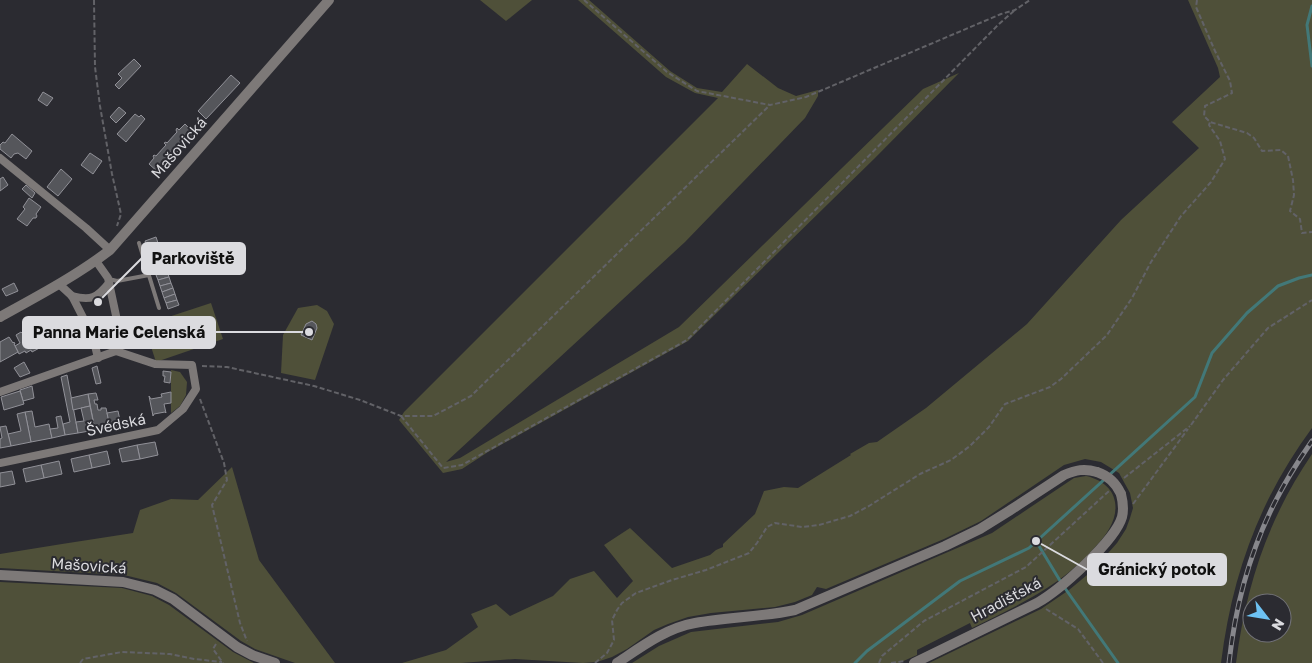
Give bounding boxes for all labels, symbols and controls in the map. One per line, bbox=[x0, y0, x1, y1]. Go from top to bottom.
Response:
street label: Mašovická bbox=[147, 113, 210, 182]
callout: Parkoviště bbox=[142, 243, 245, 274]
text: Parkoviště bbox=[152, 248, 234, 268]
callout: Panna Marie Celenská bbox=[23, 317, 215, 348]
text: Panna Marie Celenská bbox=[33, 322, 205, 342]
street label: Švédská bbox=[84, 409, 147, 439]
street label: Mašovická bbox=[51, 553, 127, 577]
callout: Gránický potok bbox=[1088, 554, 1226, 585]
text: Gránický potok bbox=[1098, 559, 1217, 579]
street label: Hradišťská bbox=[967, 573, 1044, 625]
north arrow bbox=[1242, 593, 1292, 643]
text: N bbox=[1269, 616, 1289, 634]

